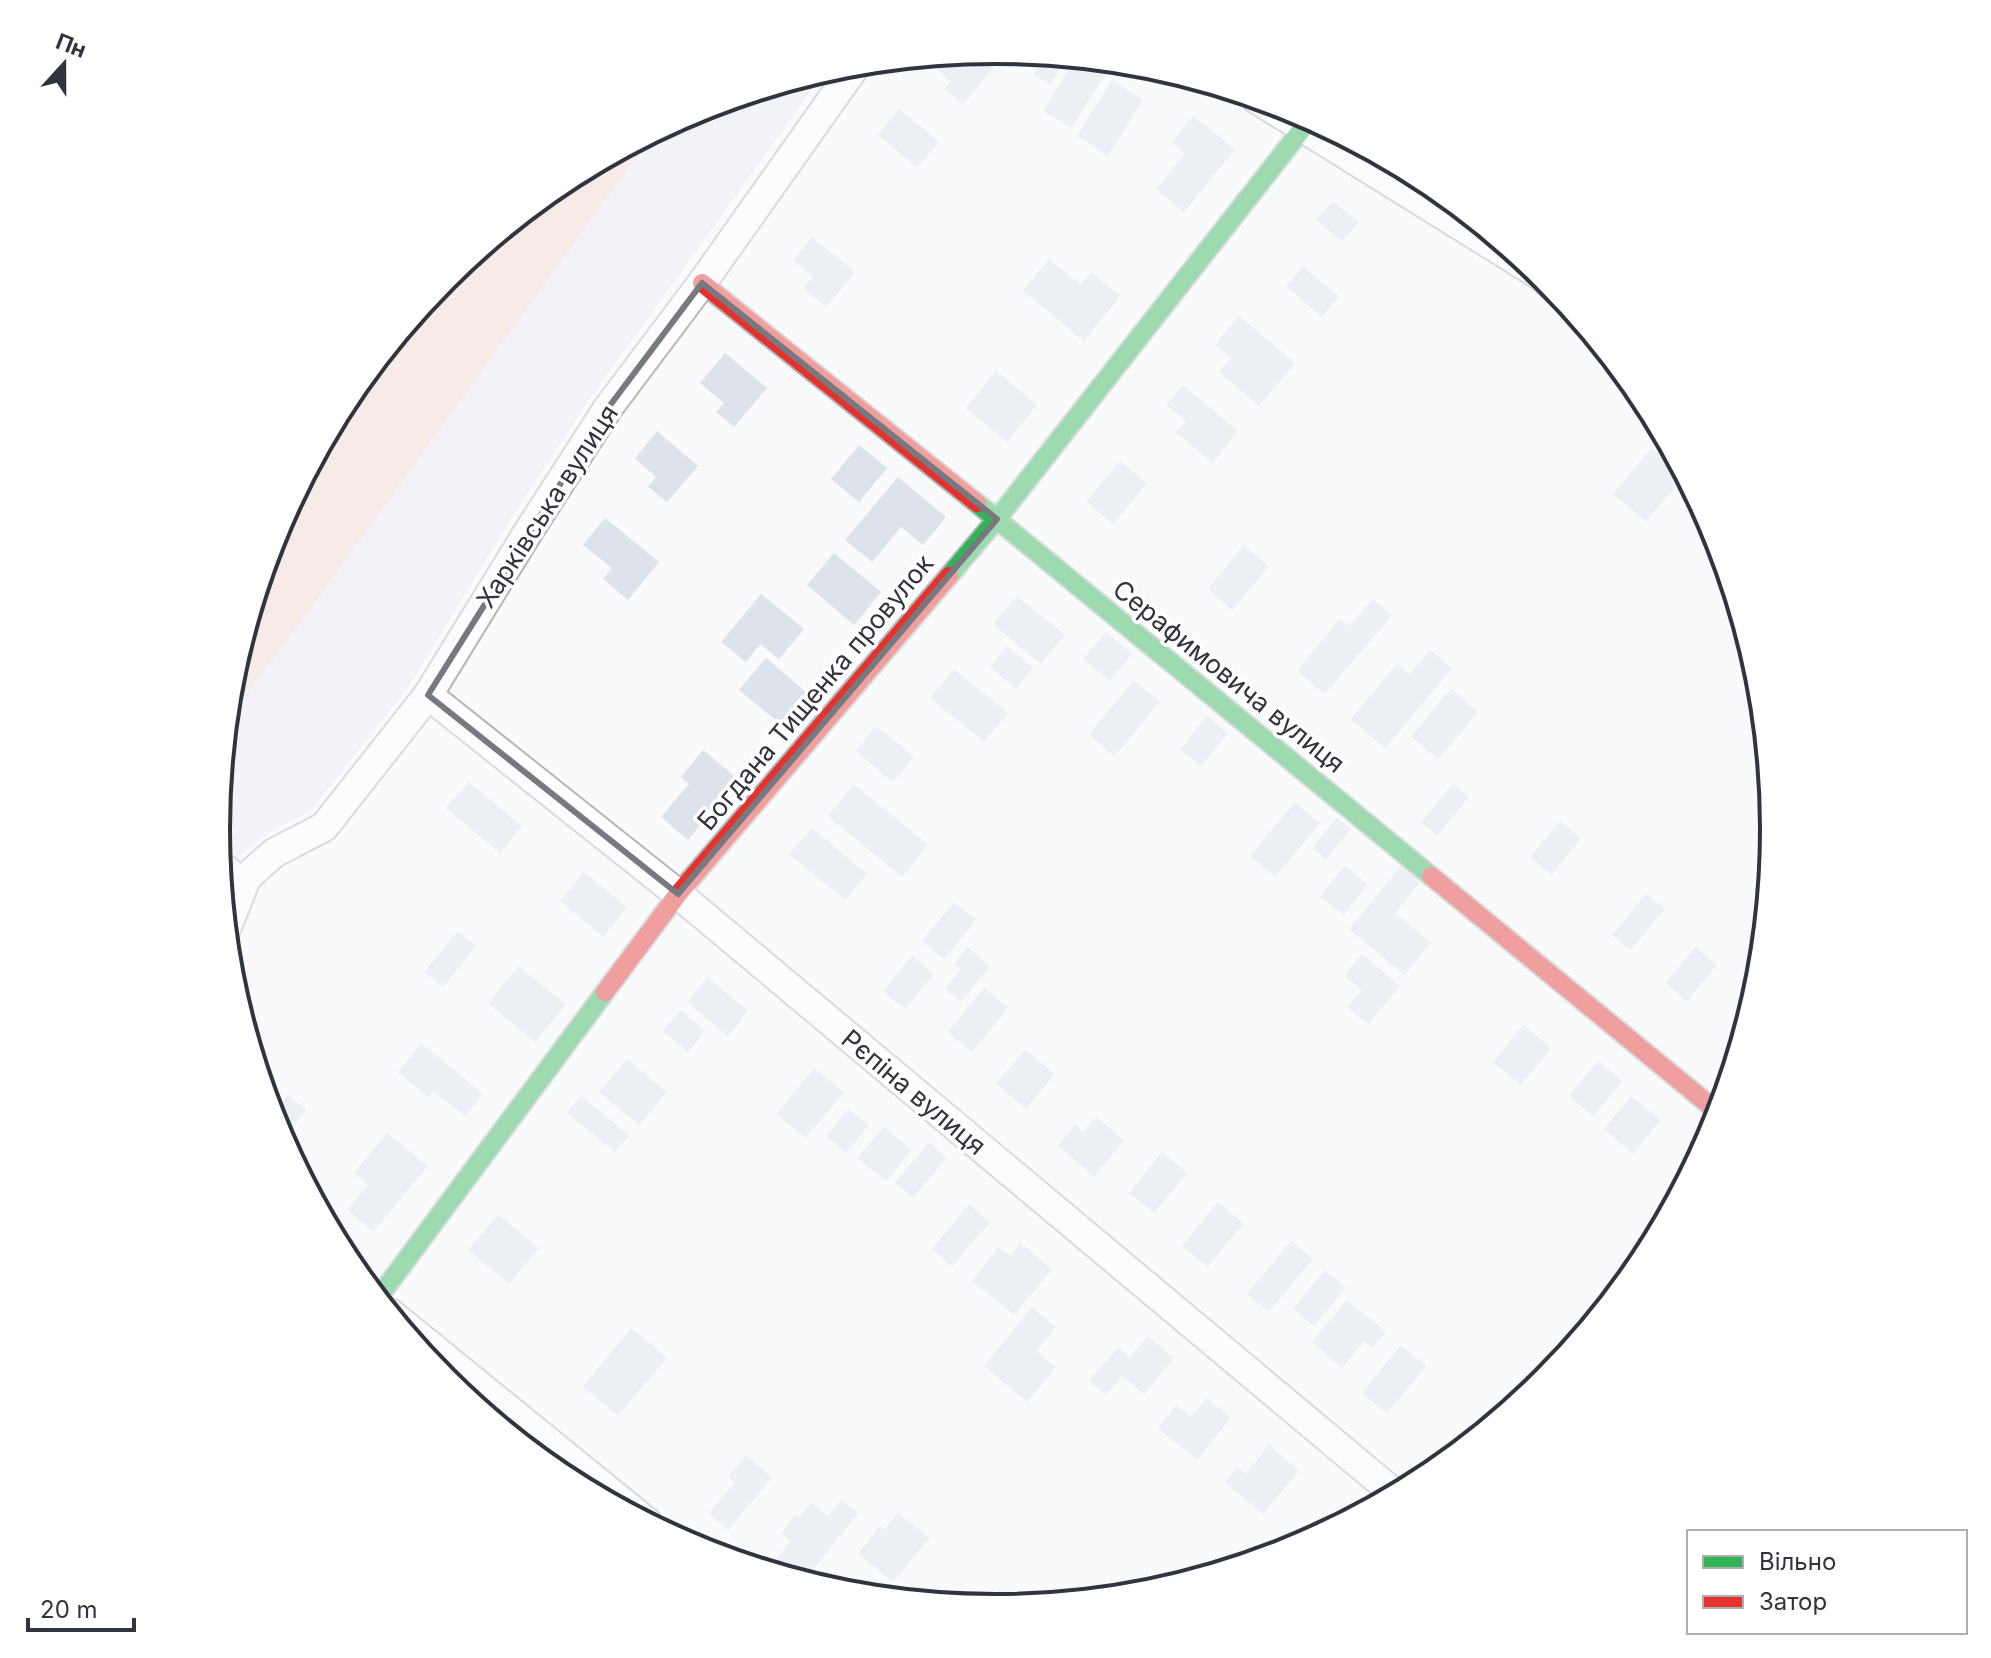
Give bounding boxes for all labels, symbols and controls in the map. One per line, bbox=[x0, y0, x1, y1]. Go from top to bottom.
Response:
north arrow bbox=[24, 24, 104, 104]
text: Пн bbox=[52, 28, 90, 63]
street label: Харківська вулиця bbox=[470, 399, 624, 613]
street label: Богдана Тищенка провулок bbox=[691, 548, 939, 836]
street label: Серафимовича вулиця bbox=[1107, 573, 1351, 779]
street label: Рєпіна вулиця bbox=[836, 1023, 992, 1161]
legend bbox=[1687, 1530, 1967, 1634]
text: Вільно bbox=[1759, 1547, 1836, 1576]
scale bar bbox=[28, 1582, 134, 1632]
text: Затор bbox=[1759, 1587, 1827, 1616]
text: 20 m bbox=[40, 1595, 98, 1624]

